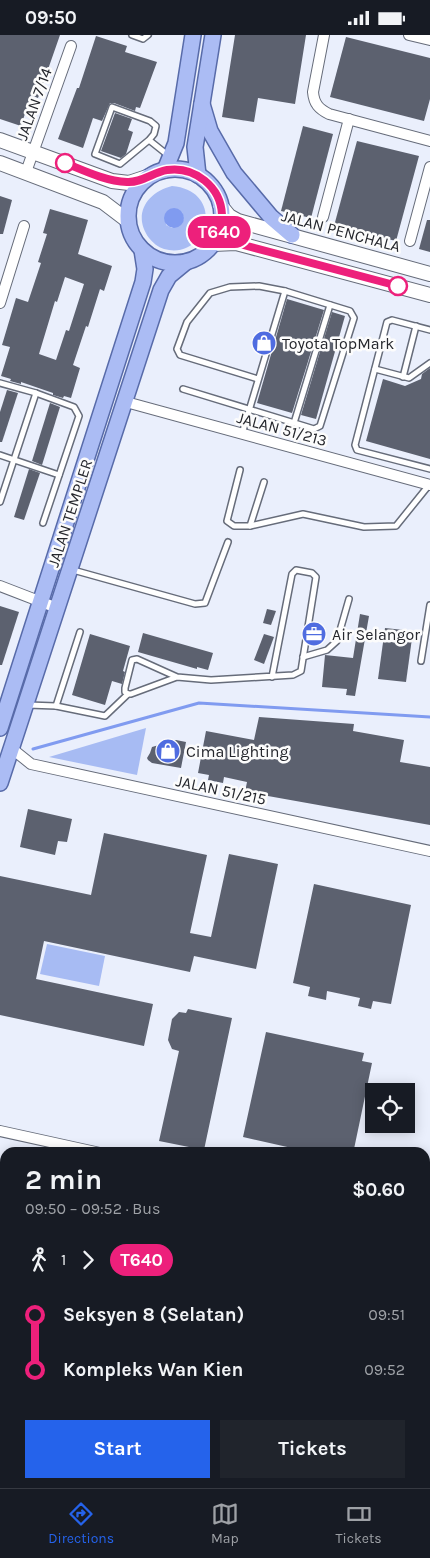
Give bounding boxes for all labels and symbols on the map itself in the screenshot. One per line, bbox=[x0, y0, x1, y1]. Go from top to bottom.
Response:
street label: JALAN 7/14 bbox=[12, 65, 56, 143]
unlabelled marker bbox=[55, 153, 75, 173]
street label: JALAN PENCHALA bbox=[280, 206, 402, 256]
line badge: T640 bbox=[184, 216, 254, 248]
unlabelled marker bbox=[388, 276, 408, 296]
shop icon: Toyota TopMark bbox=[251, 330, 277, 356]
place label: Toyota TopMark bbox=[282, 334, 394, 353]
street label: JALAN 51/213 bbox=[235, 408, 329, 450]
street label: JALAN TEMPLER bbox=[44, 456, 96, 570]
office icon: Air Selangor bbox=[301, 621, 327, 647]
place label: Air Selangor bbox=[332, 625, 420, 644]
shop icon: Cima Lighting bbox=[155, 738, 181, 764]
place label: Cima Lighting bbox=[186, 742, 289, 761]
street label: JALAN 51/215 bbox=[174, 771, 268, 809]

